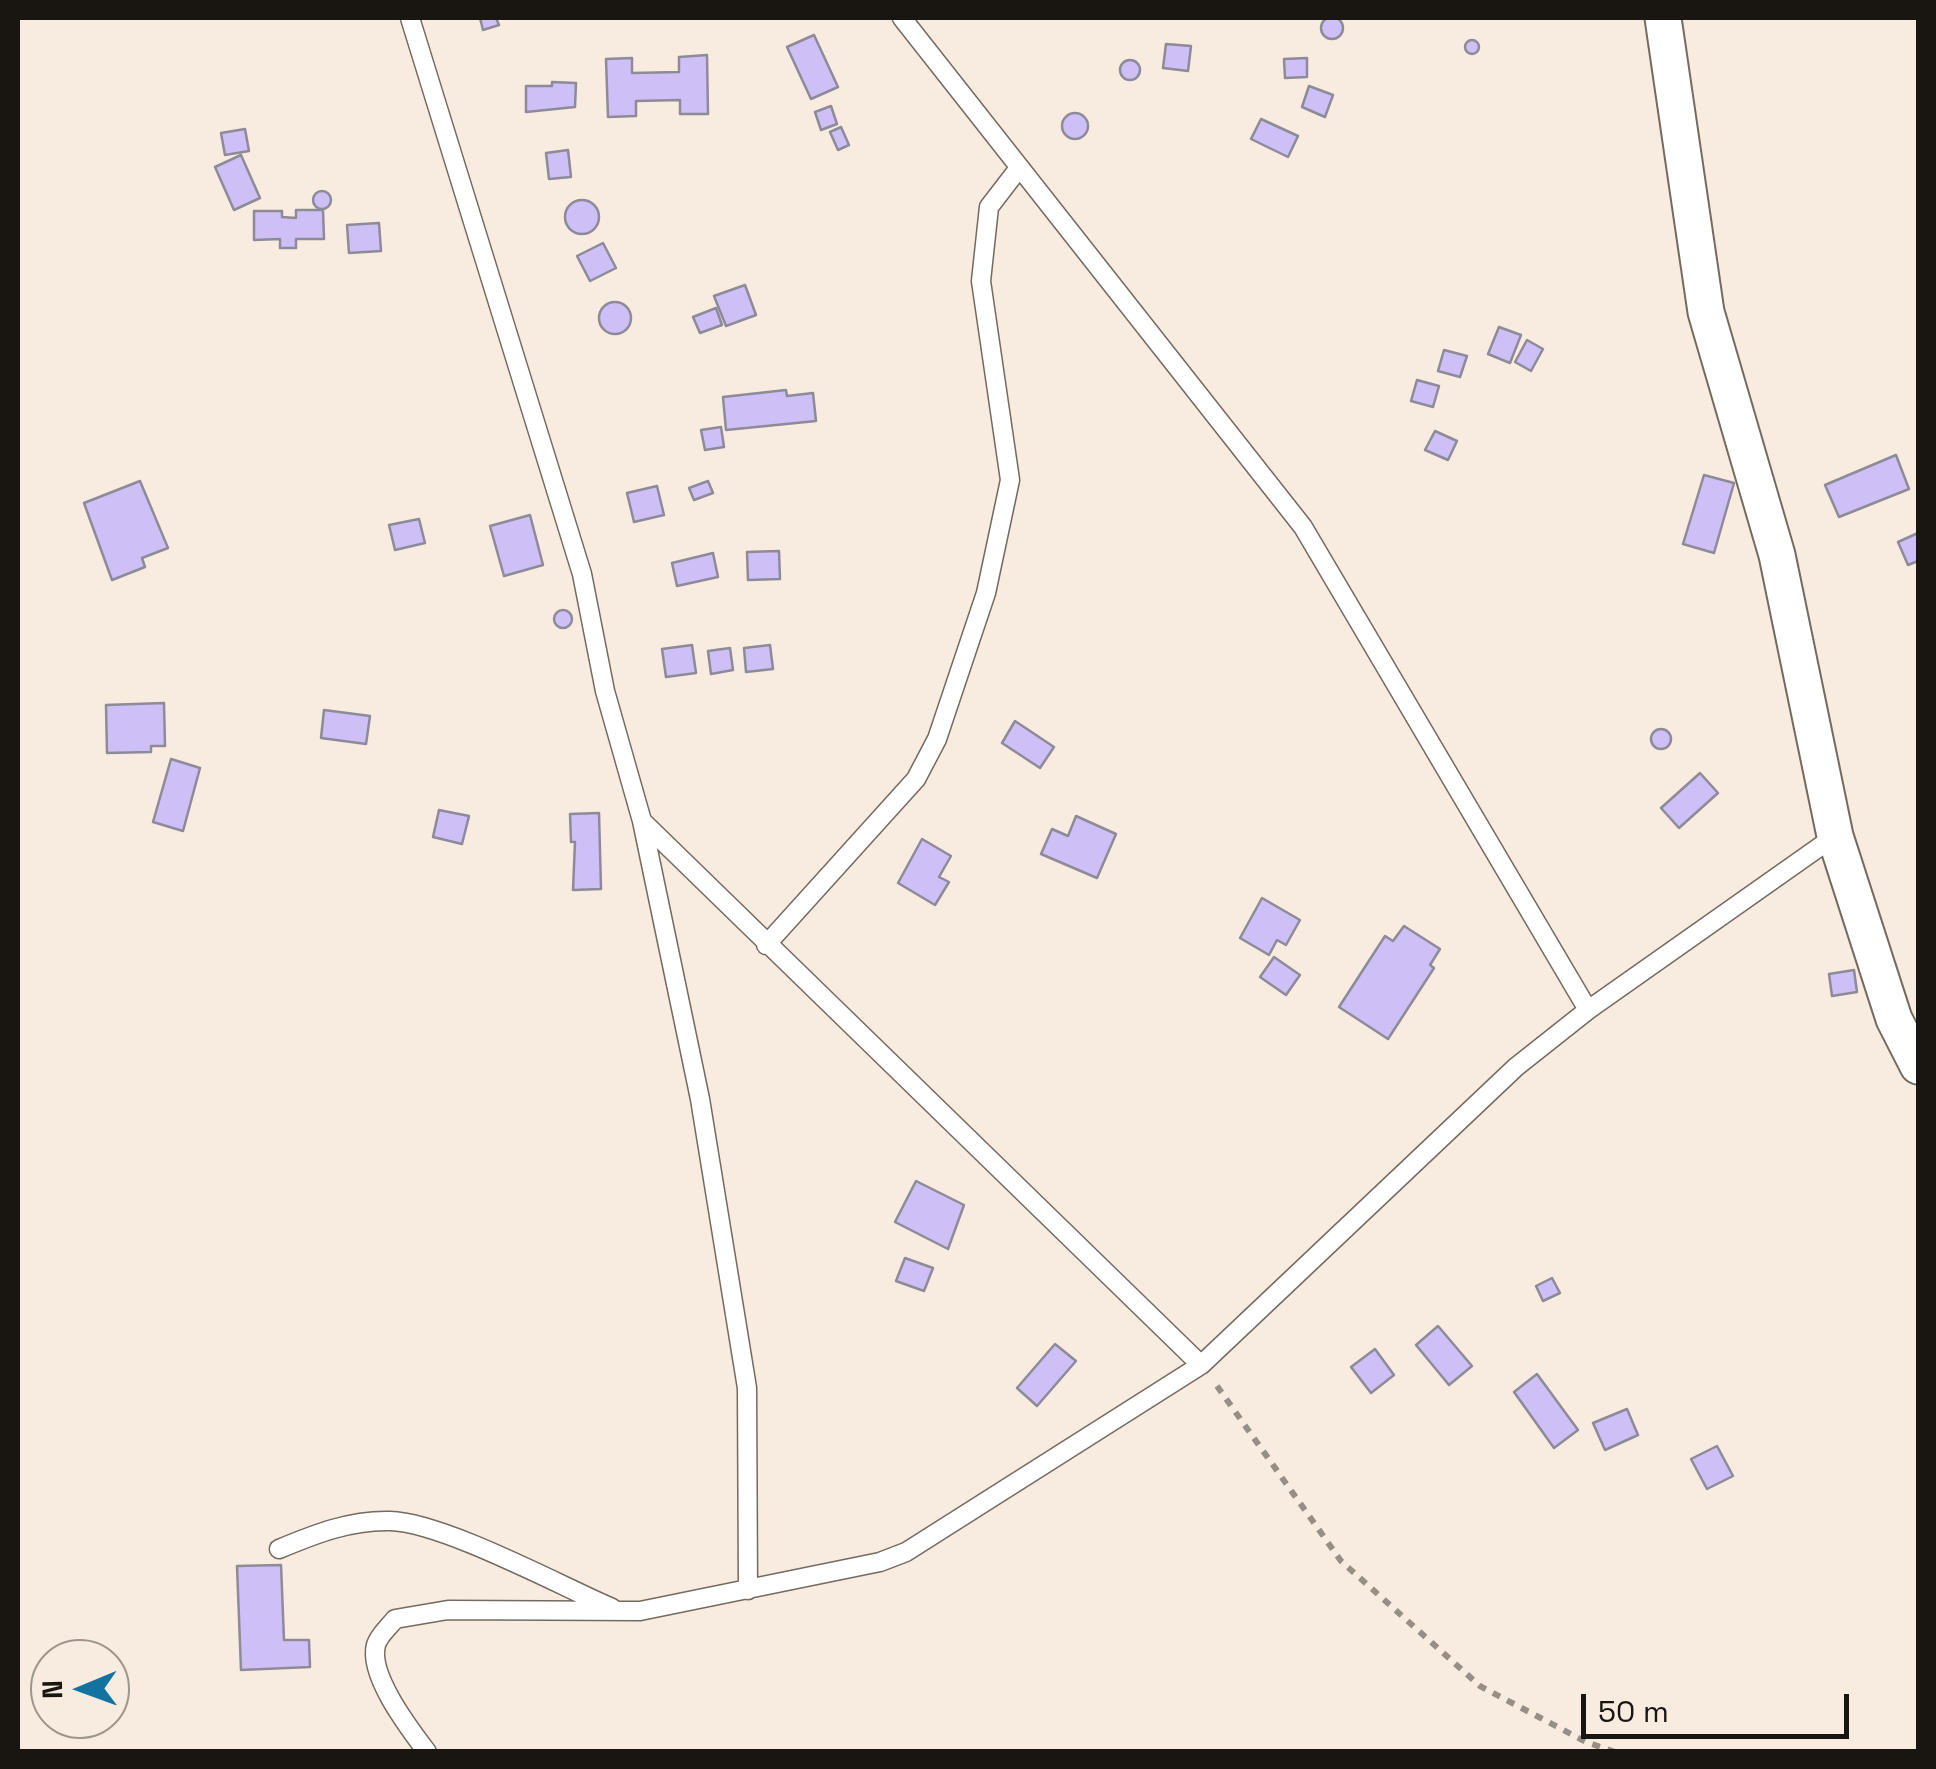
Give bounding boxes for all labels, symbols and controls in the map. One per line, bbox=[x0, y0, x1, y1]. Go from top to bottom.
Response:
north arrow bbox=[30, 1639, 130, 1739]
scale bar bbox=[1586, 1674, 1854, 1736]
text: N bbox=[34, 1680, 70, 1699]
text: 50 m bbox=[1598, 1692, 1669, 1731]

